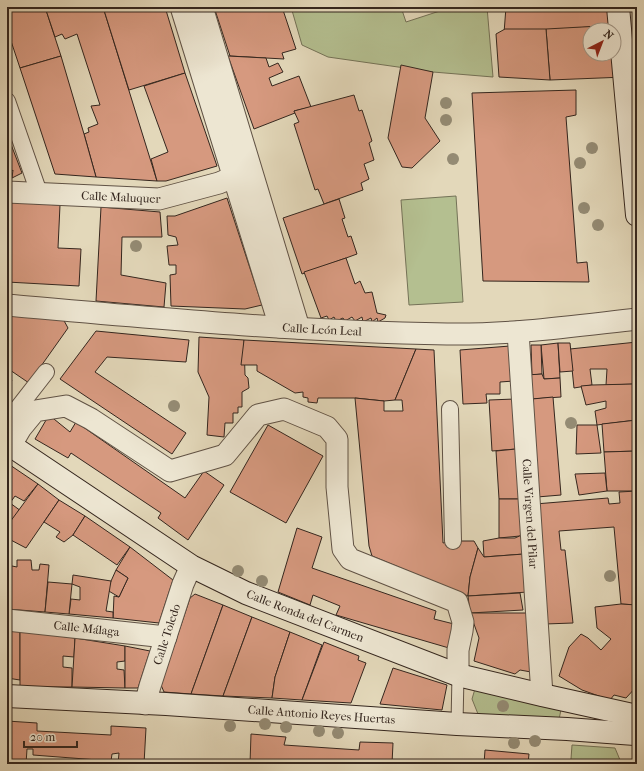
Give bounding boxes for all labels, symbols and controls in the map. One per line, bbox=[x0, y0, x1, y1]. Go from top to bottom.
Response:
north arrow bbox=[582, 22, 622, 62]
text: N bbox=[601, 27, 616, 43]
street label: Calle Maluquer bbox=[81, 188, 162, 206]
street label: Calle León Leal bbox=[282, 320, 363, 339]
street label: Calle Virgen del Pilar bbox=[519, 458, 541, 570]
street label: Calle Ronda del Carmen bbox=[244, 587, 366, 645]
street label: Calle Toledo bbox=[150, 602, 183, 667]
street label: Calle Málaga bbox=[53, 618, 121, 639]
street label: Calle Antonio Reyes Huertas bbox=[247, 703, 396, 727]
scale bar bbox=[24, 723, 77, 749]
text: 20 m bbox=[30, 730, 55, 744]

